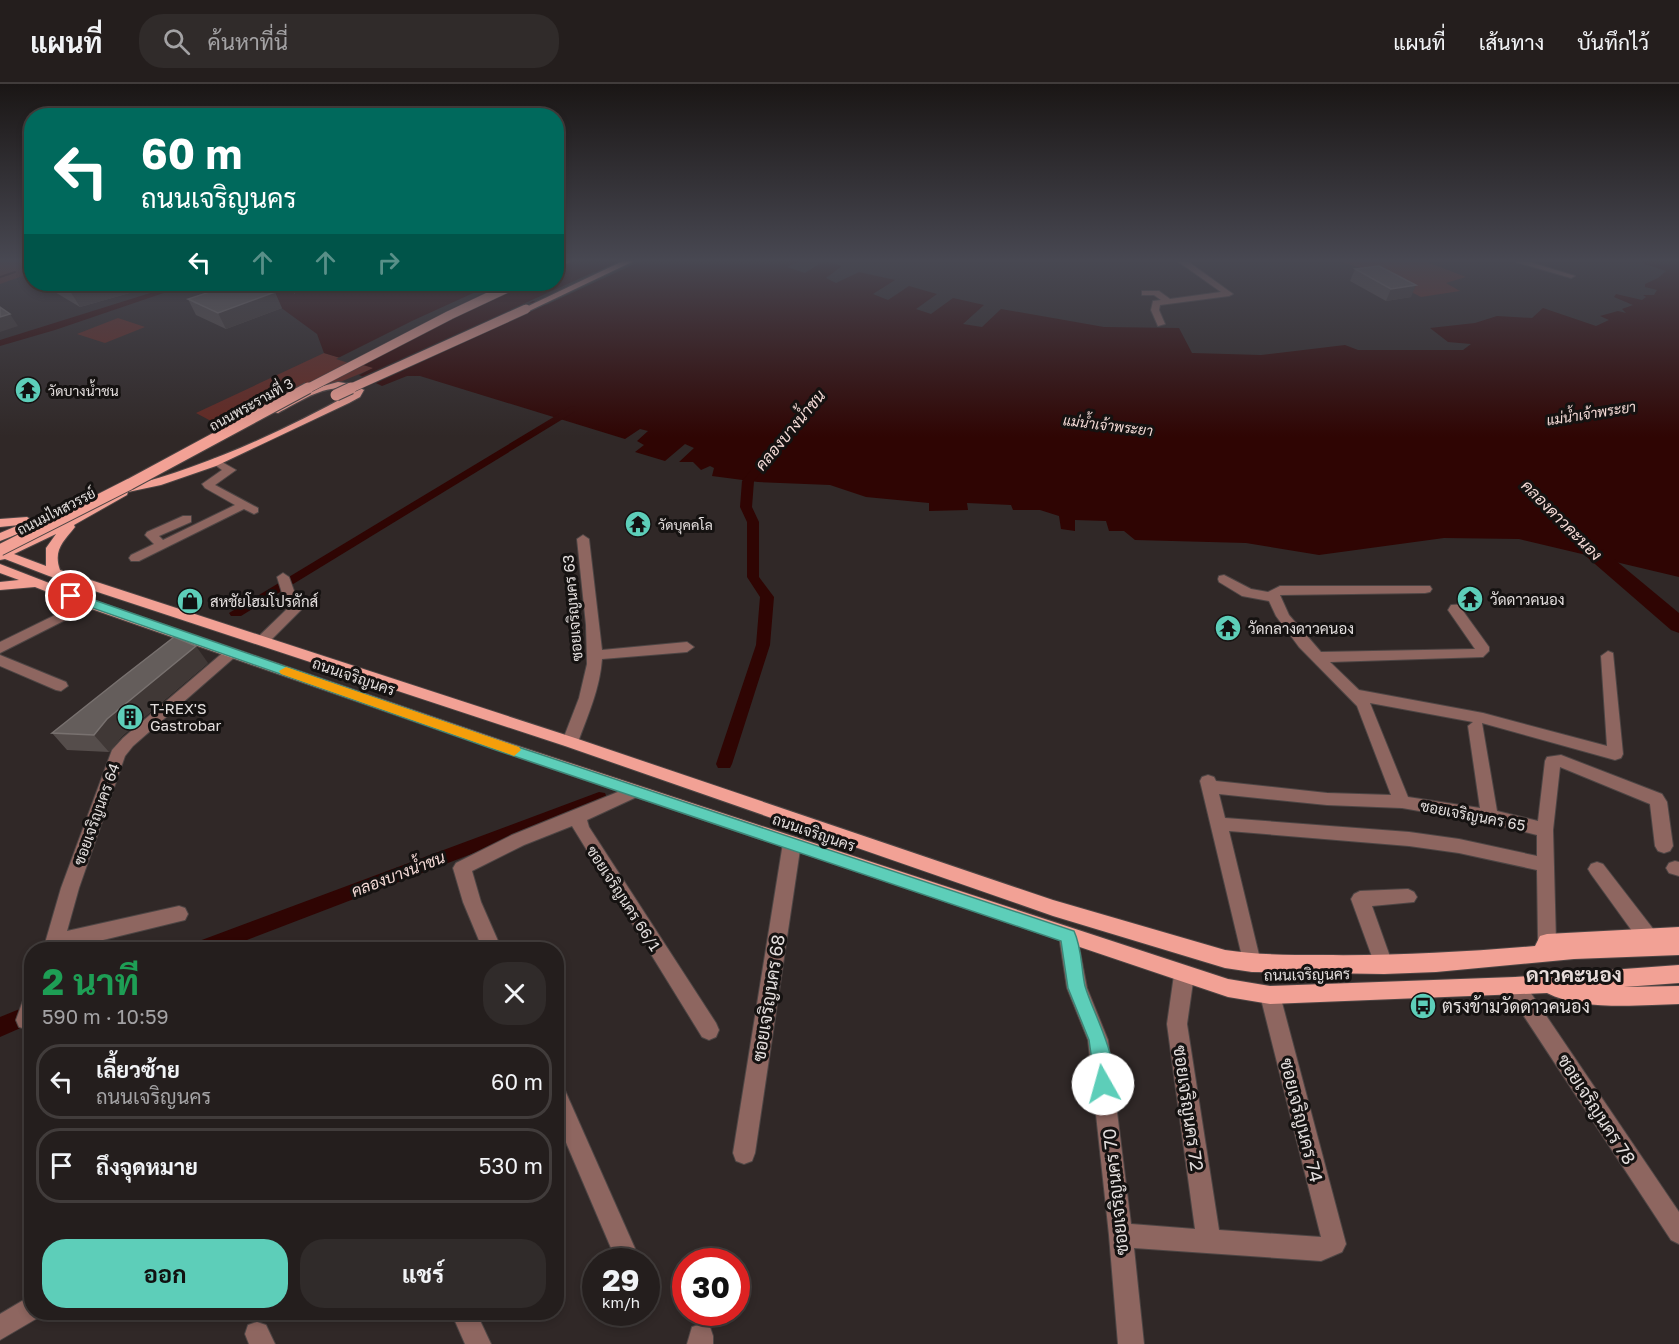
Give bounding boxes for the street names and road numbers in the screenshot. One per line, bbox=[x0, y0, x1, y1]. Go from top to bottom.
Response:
street label: ถนนพระรามที่ 3 bbox=[205, 371, 296, 434]
street label: ถนนมไหสวรรย์ bbox=[14, 484, 98, 538]
street label: ซอยเจริญนคร 63 bbox=[558, 554, 587, 662]
street label: ถนนเจริญนคร bbox=[310, 653, 398, 700]
street label: ซอยเจริญนคร 64 bbox=[69, 761, 124, 868]
street label: ซอยเจริญนคร 65 bbox=[1419, 796, 1527, 835]
street label: ถนนเจริญนคร bbox=[770, 809, 858, 856]
street label: ซอยเจริญนคร 66/1 bbox=[583, 842, 665, 954]
street label: ซอยเจริญนคร 68 bbox=[747, 933, 790, 1063]
street label: ถนนเจริญนคร bbox=[1264, 964, 1350, 985]
street label: ซอยเจริญนคร 72 bbox=[1168, 1044, 1209, 1172]
street label: ซอยเจริญนคร 78 bbox=[1552, 1050, 1641, 1169]
street label: ซอยเจริญนคร 74 bbox=[1275, 1056, 1328, 1185]
street label: ซอยเจริญนคร 70 bbox=[1097, 1127, 1134, 1257]

